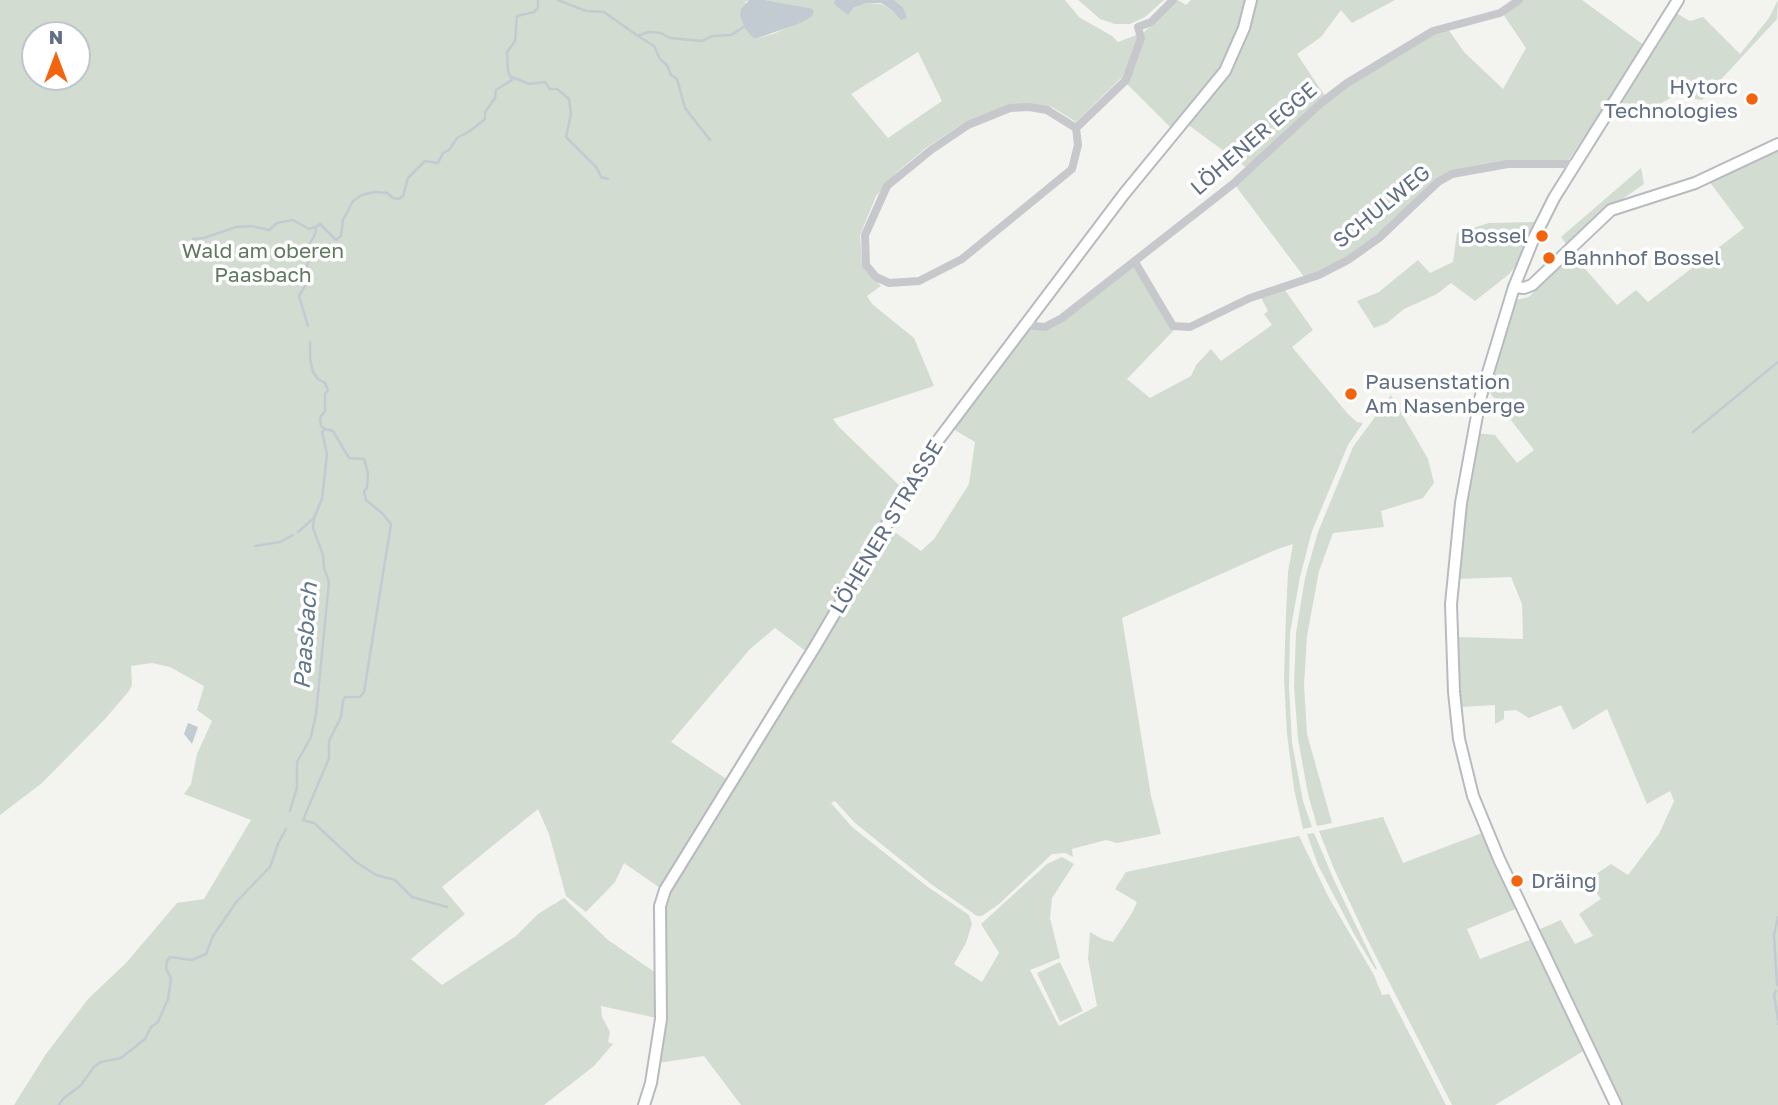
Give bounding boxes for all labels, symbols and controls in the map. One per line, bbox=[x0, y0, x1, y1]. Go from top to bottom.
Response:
north arrow bbox=[21, 21, 91, 91]
text: N bbox=[49, 25, 63, 48]
place label: Hytorc Technologies bbox=[1604, 74, 1738, 124]
street label: LÖHENER EGGE bbox=[1186, 77, 1322, 201]
marker: Hytorc Technologies bbox=[1744, 91, 1760, 107]
street label: SCHULWEG bbox=[1328, 160, 1436, 254]
place label: Bossel bbox=[1460, 223, 1528, 249]
marker: Bossel bbox=[1534, 228, 1550, 244]
park label: Wald am oberen Paasbach bbox=[182, 238, 344, 288]
place label: Bahnhof Bossel bbox=[1563, 245, 1721, 271]
marker: Bahnhof Bossel bbox=[1541, 250, 1557, 266]
place label: Pausenstation Am Nasenberge bbox=[1365, 369, 1525, 419]
marker: Pausenstation Am Nasenberge bbox=[1343, 386, 1359, 402]
street label: LÖHENER STRASSE bbox=[825, 436, 949, 618]
water label: Paasbach bbox=[289, 582, 323, 690]
place label: Dräing bbox=[1531, 868, 1597, 894]
marker: Dräing bbox=[1509, 873, 1525, 889]

